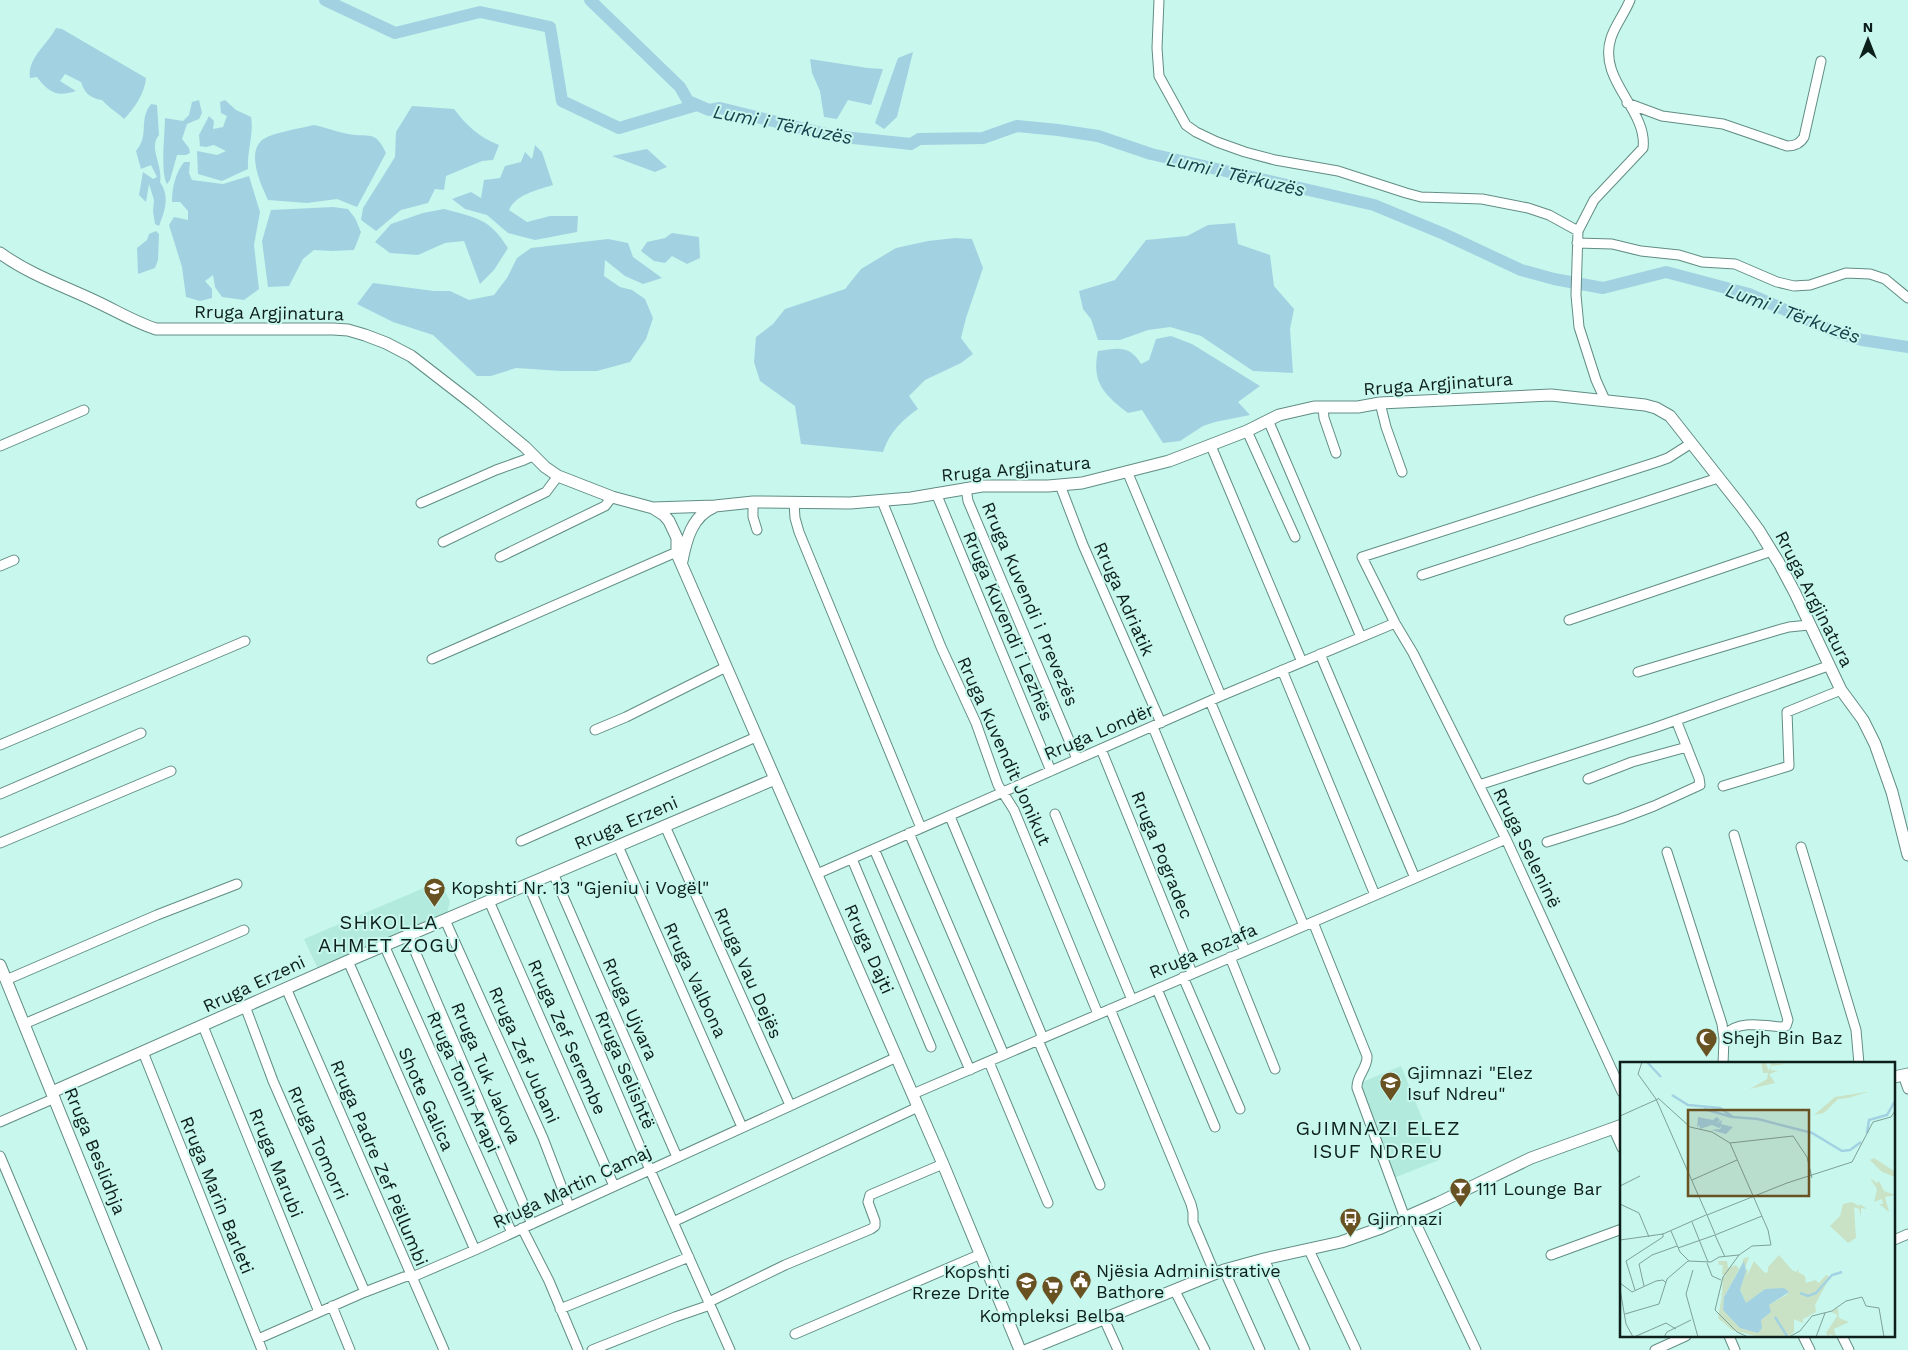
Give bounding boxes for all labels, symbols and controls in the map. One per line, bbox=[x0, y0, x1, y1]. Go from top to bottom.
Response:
north arrow bbox=[1843, 15, 1893, 65]
text: N bbox=[1863, 19, 1873, 35]
water label: Lumi i Tërkuzës bbox=[711, 100, 855, 149]
water label: Lumi i Tërkuzës bbox=[1164, 147, 1308, 202]
water label: Lumi i Tërkuzës bbox=[1722, 278, 1863, 349]
street label: Rruga Argjinatura bbox=[194, 301, 344, 324]
street label: Rruga Argjinatura bbox=[1362, 368, 1513, 399]
street label: Rruga Argjinatura bbox=[940, 452, 1092, 485]
street label: Rruga Kuvendi i Prevezës bbox=[978, 499, 1083, 709]
street label: Rruga Argjinatura bbox=[1771, 527, 1858, 670]
street label: Rruga Kuvendi i Lezhës bbox=[959, 528, 1058, 724]
street label: Rruga Adriatik bbox=[1090, 539, 1159, 659]
street label: Rruga Kuvendit Jonikut bbox=[953, 653, 1056, 849]
street label: Rruga Londër bbox=[1041, 699, 1157, 764]
street label: Rruga Seleninë bbox=[1489, 784, 1566, 911]
street label: Rruga Pogradec bbox=[1127, 788, 1198, 922]
street label: Rruga Erzeni bbox=[571, 791, 681, 854]
school or university icon: Kopshti Nr. 13 "Gjeniu i Vogël" bbox=[423, 876, 447, 907]
place label: Kopshti Nr. 13 "Gjeniu i Vogël" bbox=[451, 877, 709, 898]
street label: Rruga Dajti bbox=[840, 901, 899, 997]
street label: Rruga Vau Dejës bbox=[710, 904, 787, 1042]
district label: SHKOLLA AHMET ZOGU bbox=[318, 910, 460, 957]
street label: Rruga Rozafa bbox=[1146, 918, 1260, 983]
street label: Rruga Valbona bbox=[660, 919, 731, 1041]
street label: Rruga Erzeni bbox=[199, 951, 308, 1016]
street label: Rruga Ujvara bbox=[599, 954, 662, 1063]
street label: Rruga Zef Serembe bbox=[524, 956, 611, 1118]
street label: Rruga Zef Jubani bbox=[485, 983, 564, 1126]
street label: Rruga Tuk Jakova bbox=[447, 999, 526, 1147]
street label: Rruga Selishtë bbox=[591, 1007, 660, 1132]
street label: Rruga Tonin Arapi bbox=[423, 1008, 504, 1156]
mosque icon: Shejh Bin Baz bbox=[1694, 1026, 1718, 1057]
place label: Shejh Bin Baz bbox=[1722, 1027, 1843, 1048]
street label: Shote Galica bbox=[394, 1044, 459, 1154]
street label: Rruga Padre Zef Pëllumbi bbox=[326, 1056, 433, 1269]
place label: Gjimnazi "Elez Isuf Ndreu" bbox=[1407, 1062, 1533, 1104]
inset map bbox=[1620, 1062, 1896, 1338]
school or university icon: Gjimnazi "Elez Isuf Ndreu" bbox=[1379, 1071, 1403, 1102]
street label: Rruga Tomorri bbox=[284, 1083, 353, 1203]
street label: Rruga Beslidhja bbox=[60, 1084, 131, 1217]
street label: Rruga Marubi bbox=[245, 1105, 308, 1220]
street label: Rruga Marin Barleti bbox=[176, 1113, 259, 1277]
district label: GJIMNAZI ELEZ ISUF NDREU bbox=[1295, 1116, 1461, 1163]
street label: Rruga Martin Camaj bbox=[489, 1141, 654, 1232]
bar icon: 111 Lounge Bar bbox=[1448, 1177, 1472, 1208]
place label: 111 Lounge Bar bbox=[1476, 1178, 1602, 1199]
bus stop icon: Gjimnazi bbox=[1339, 1207, 1363, 1238]
place label: Gjimnazi bbox=[1367, 1208, 1443, 1229]
place label: Njësia Administrative Bathore bbox=[1096, 1260, 1281, 1302]
place label: Kopshti Rreze Drite bbox=[912, 1261, 1010, 1303]
public building icon: Njësia Administrative Bathore bbox=[1068, 1269, 1092, 1300]
school or university icon: Kopshti Rreze Drite bbox=[1014, 1270, 1038, 1301]
supermarket icon: Kompleksi Belba bbox=[1040, 1274, 1064, 1305]
place label: Kompleksi Belba bbox=[979, 1305, 1125, 1326]

